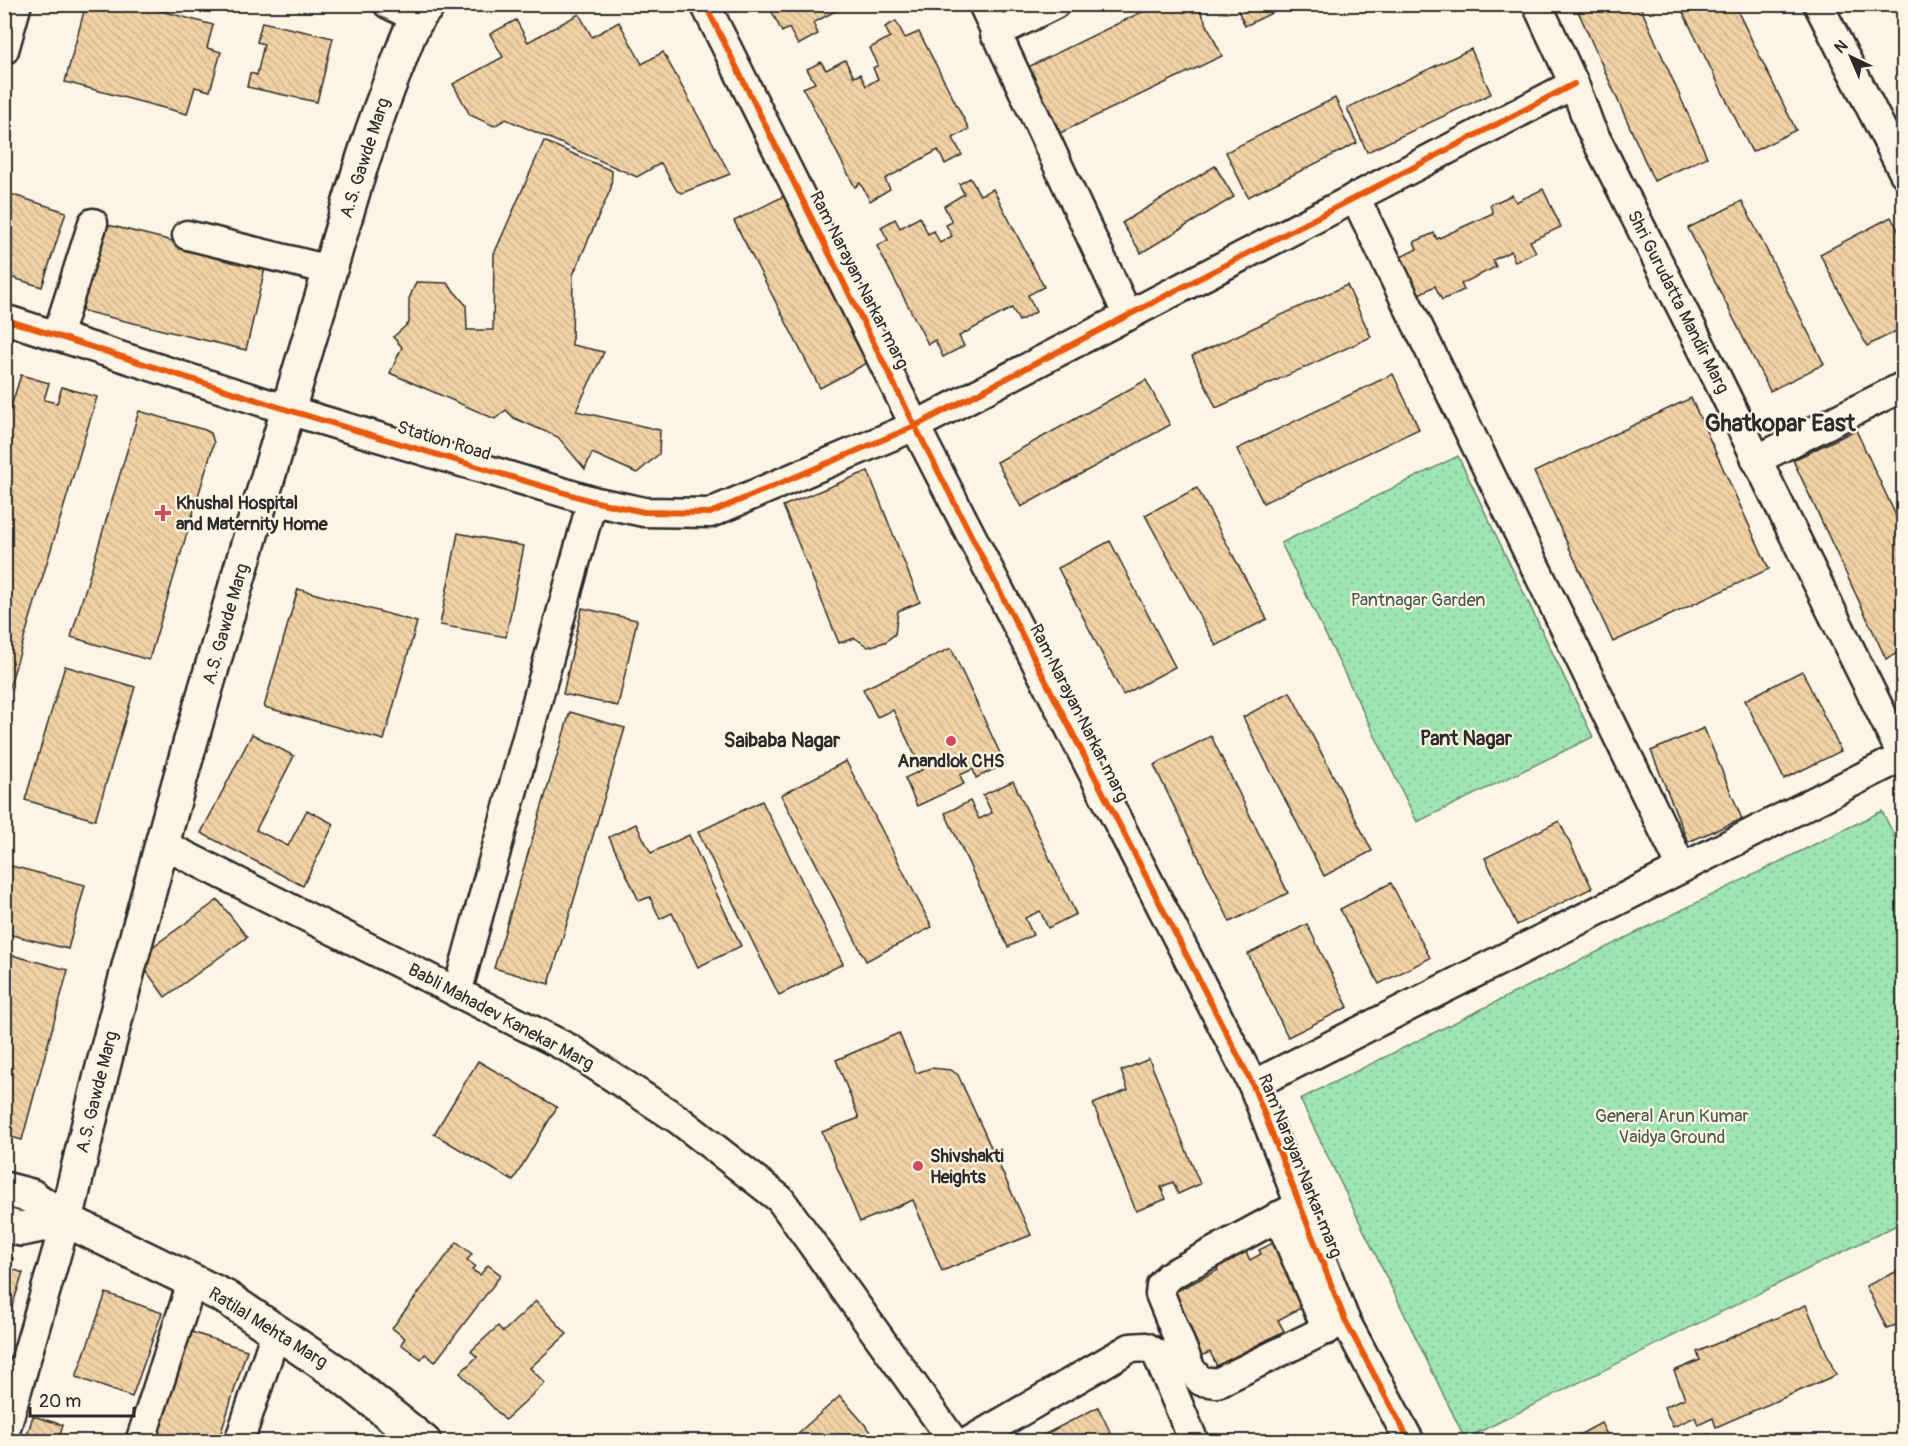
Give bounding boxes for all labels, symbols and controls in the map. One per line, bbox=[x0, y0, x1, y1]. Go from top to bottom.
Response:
north arrow bbox=[1821, 27, 1881, 87]
text: N bbox=[1830, 36, 1852, 58]
street label: A.S. Gawde Marg bbox=[335, 95, 395, 221]
street label: Ram Narayan Narkar marg bbox=[804, 187, 914, 373]
street label: Shri Gurudatta Mandir Marg bbox=[1622, 207, 1734, 397]
district label: Ghatkopar East bbox=[1705, 409, 1857, 438]
street label: Station Road bbox=[394, 416, 494, 466]
place label: Khushal Hospital and Maternity Home bbox=[176, 492, 329, 536]
marker: Khushal Hospital and Maternity Home bbox=[154, 504, 172, 522]
street label: A.S. Gawde Marg bbox=[198, 561, 254, 687]
park label: Pantnagar Garden bbox=[1351, 589, 1485, 612]
street label: Ram Narayan Narkar marg bbox=[1024, 620, 1134, 806]
district label: Pant Nagar bbox=[1420, 726, 1513, 751]
district label: Saibaba Nagar bbox=[724, 728, 841, 753]
marker: Anandlok CHS bbox=[944, 734, 958, 748]
place label: Anandlok CHS bbox=[897, 750, 1005, 773]
street label: Babli Mahadev Kanekar Marg bbox=[404, 958, 598, 1076]
street label: A.S. Gawde Marg bbox=[71, 1029, 123, 1155]
street label: Ram Narayan Narkar marg bbox=[1253, 1071, 1347, 1261]
park label: General Arun Kumar Vaidya Ground bbox=[1595, 1105, 1750, 1149]
place label: Shivshakti Heights bbox=[930, 1145, 1004, 1189]
marker: Shivshakti Heights bbox=[911, 1159, 925, 1173]
street label: Ratilal Mehta Marg bbox=[204, 1282, 332, 1374]
scale bar bbox=[30, 1380, 134, 1418]
text: 20 m bbox=[39, 1390, 81, 1413]

